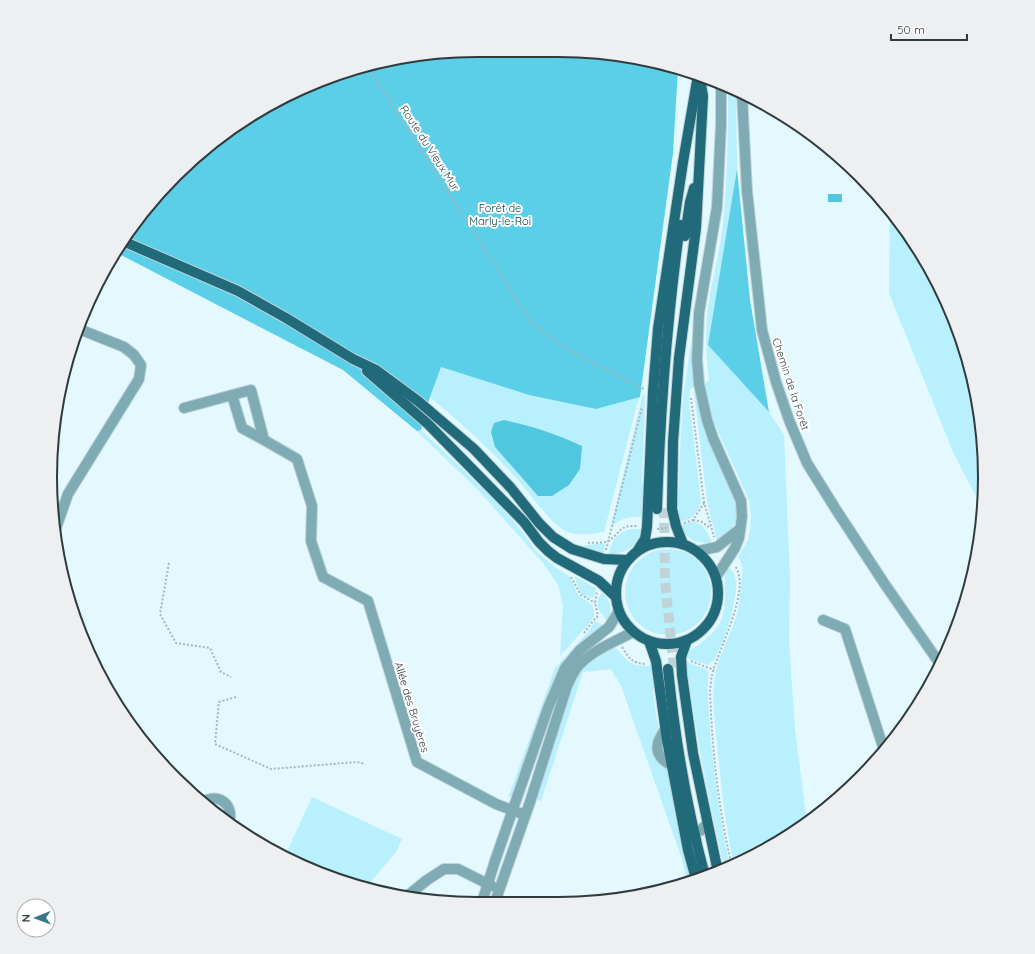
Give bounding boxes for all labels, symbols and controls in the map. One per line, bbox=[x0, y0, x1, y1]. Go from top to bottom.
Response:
scale bar bbox=[891, 16, 967, 42]
text: 50 m bbox=[897, 22, 925, 37]
street label: Route du Vieux Mur bbox=[397, 103, 463, 194]
park label: Forêt de Marly-le-Roi bbox=[469, 201, 531, 228]
street label: Chemin de la Forêt bbox=[769, 336, 813, 432]
street label: Allée des Bruyères bbox=[392, 660, 432, 754]
north arrow bbox=[16, 898, 56, 938]
text: N bbox=[19, 914, 33, 922]

